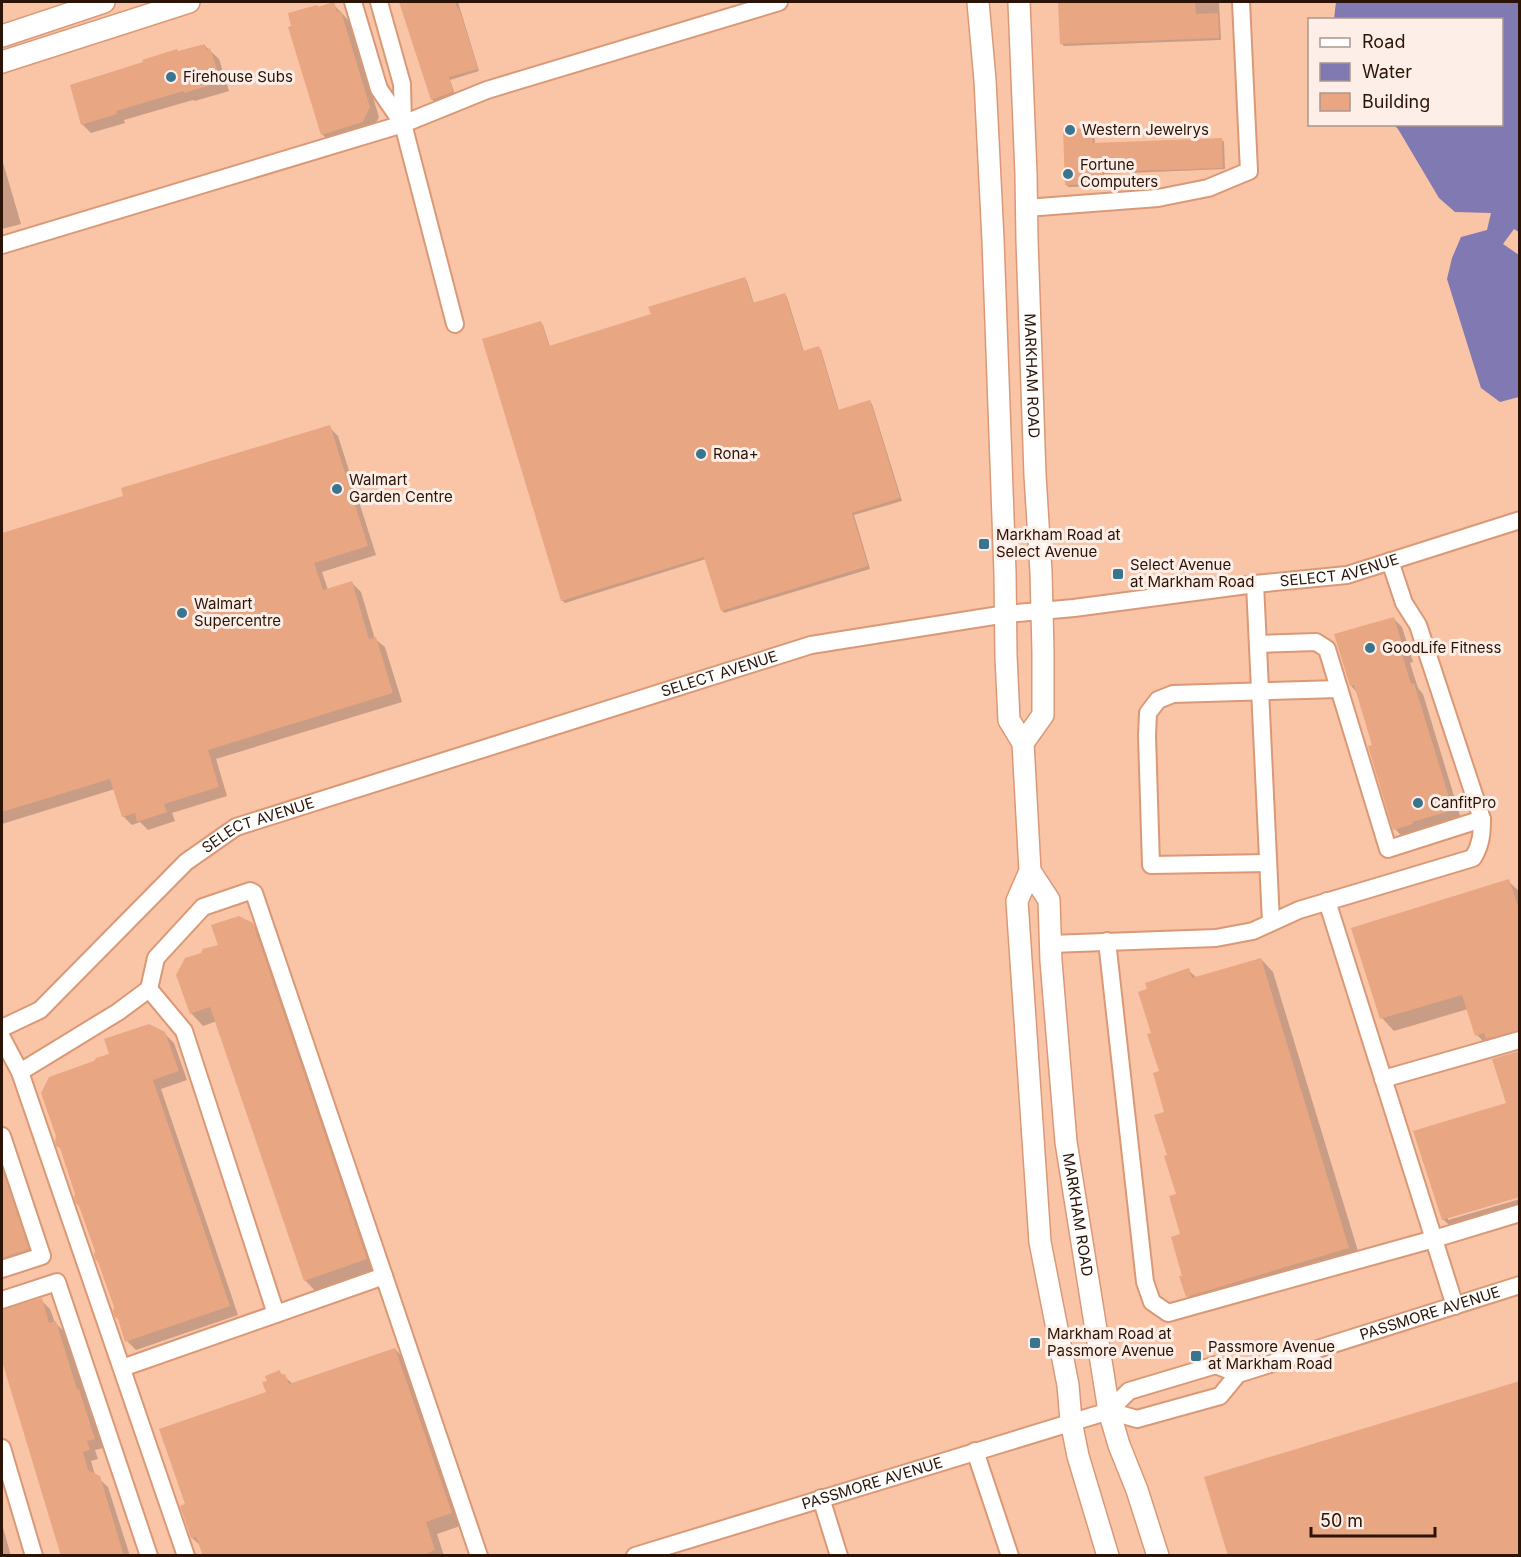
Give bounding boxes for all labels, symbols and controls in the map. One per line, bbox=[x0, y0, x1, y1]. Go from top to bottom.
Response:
legend bbox=[1308, 18, 1503, 126]
text: Road bbox=[1362, 31, 1405, 52]
text: Water bbox=[1362, 61, 1412, 82]
place label: Firehouse Subs bbox=[183, 67, 293, 86]
marker: Firehouse Subs bbox=[164, 70, 178, 84]
text: Building bbox=[1362, 91, 1430, 112]
place label: Western Jewelrys bbox=[1082, 120, 1209, 139]
marker: Western Jewelrys bbox=[1063, 123, 1077, 137]
place label: Fortune Computers bbox=[1080, 155, 1158, 191]
marker: Fortune Computers bbox=[1061, 167, 1075, 181]
street label: MARKHAM ROAD bbox=[1021, 313, 1044, 438]
place label: Rona+ bbox=[713, 444, 759, 463]
marker: Rona+ bbox=[694, 447, 708, 461]
place label: Walmart Garden Centre bbox=[349, 470, 453, 506]
marker: Walmart Garden Centre bbox=[330, 482, 344, 496]
place label: Markham Road at Select Avenue bbox=[996, 525, 1121, 561]
marker: Markham Road at Select Avenue bbox=[977, 537, 991, 551]
street label: SELECT AVENUE bbox=[1279, 549, 1401, 591]
place label: Select Avenue at Markham Road bbox=[1130, 555, 1254, 591]
marker: Select Avenue at Markham Road bbox=[1111, 567, 1125, 581]
place label: Walmart Supercentre bbox=[194, 594, 281, 630]
marker: Walmart Supercentre bbox=[175, 606, 189, 620]
place label: GoodLife Fitness bbox=[1382, 638, 1501, 657]
marker: GoodLife Fitness bbox=[1363, 641, 1377, 655]
street label: SELECT AVENUE bbox=[659, 646, 780, 701]
street label: SELECT AVENUE bbox=[198, 793, 317, 857]
place label: CanfitPro bbox=[1430, 793, 1496, 812]
marker: CanfitPro bbox=[1411, 796, 1425, 810]
street label: MARKHAM ROAD bbox=[1059, 1152, 1097, 1278]
street label: PASSMORE AVENUE bbox=[1357, 1282, 1502, 1344]
place label: Markham Road at Passmore Avenue bbox=[1047, 1324, 1174, 1360]
marker: Markham Road at Passmore Avenue bbox=[1028, 1336, 1042, 1350]
place label: Passmore Avenue at Markham Road bbox=[1208, 1337, 1335, 1373]
marker: Passmore Avenue at Markham Road bbox=[1189, 1349, 1203, 1363]
street label: PASSMORE AVENUE bbox=[799, 1452, 945, 1513]
scale bar bbox=[1311, 1500, 1436, 1538]
text: 50 m bbox=[1320, 1510, 1363, 1531]

